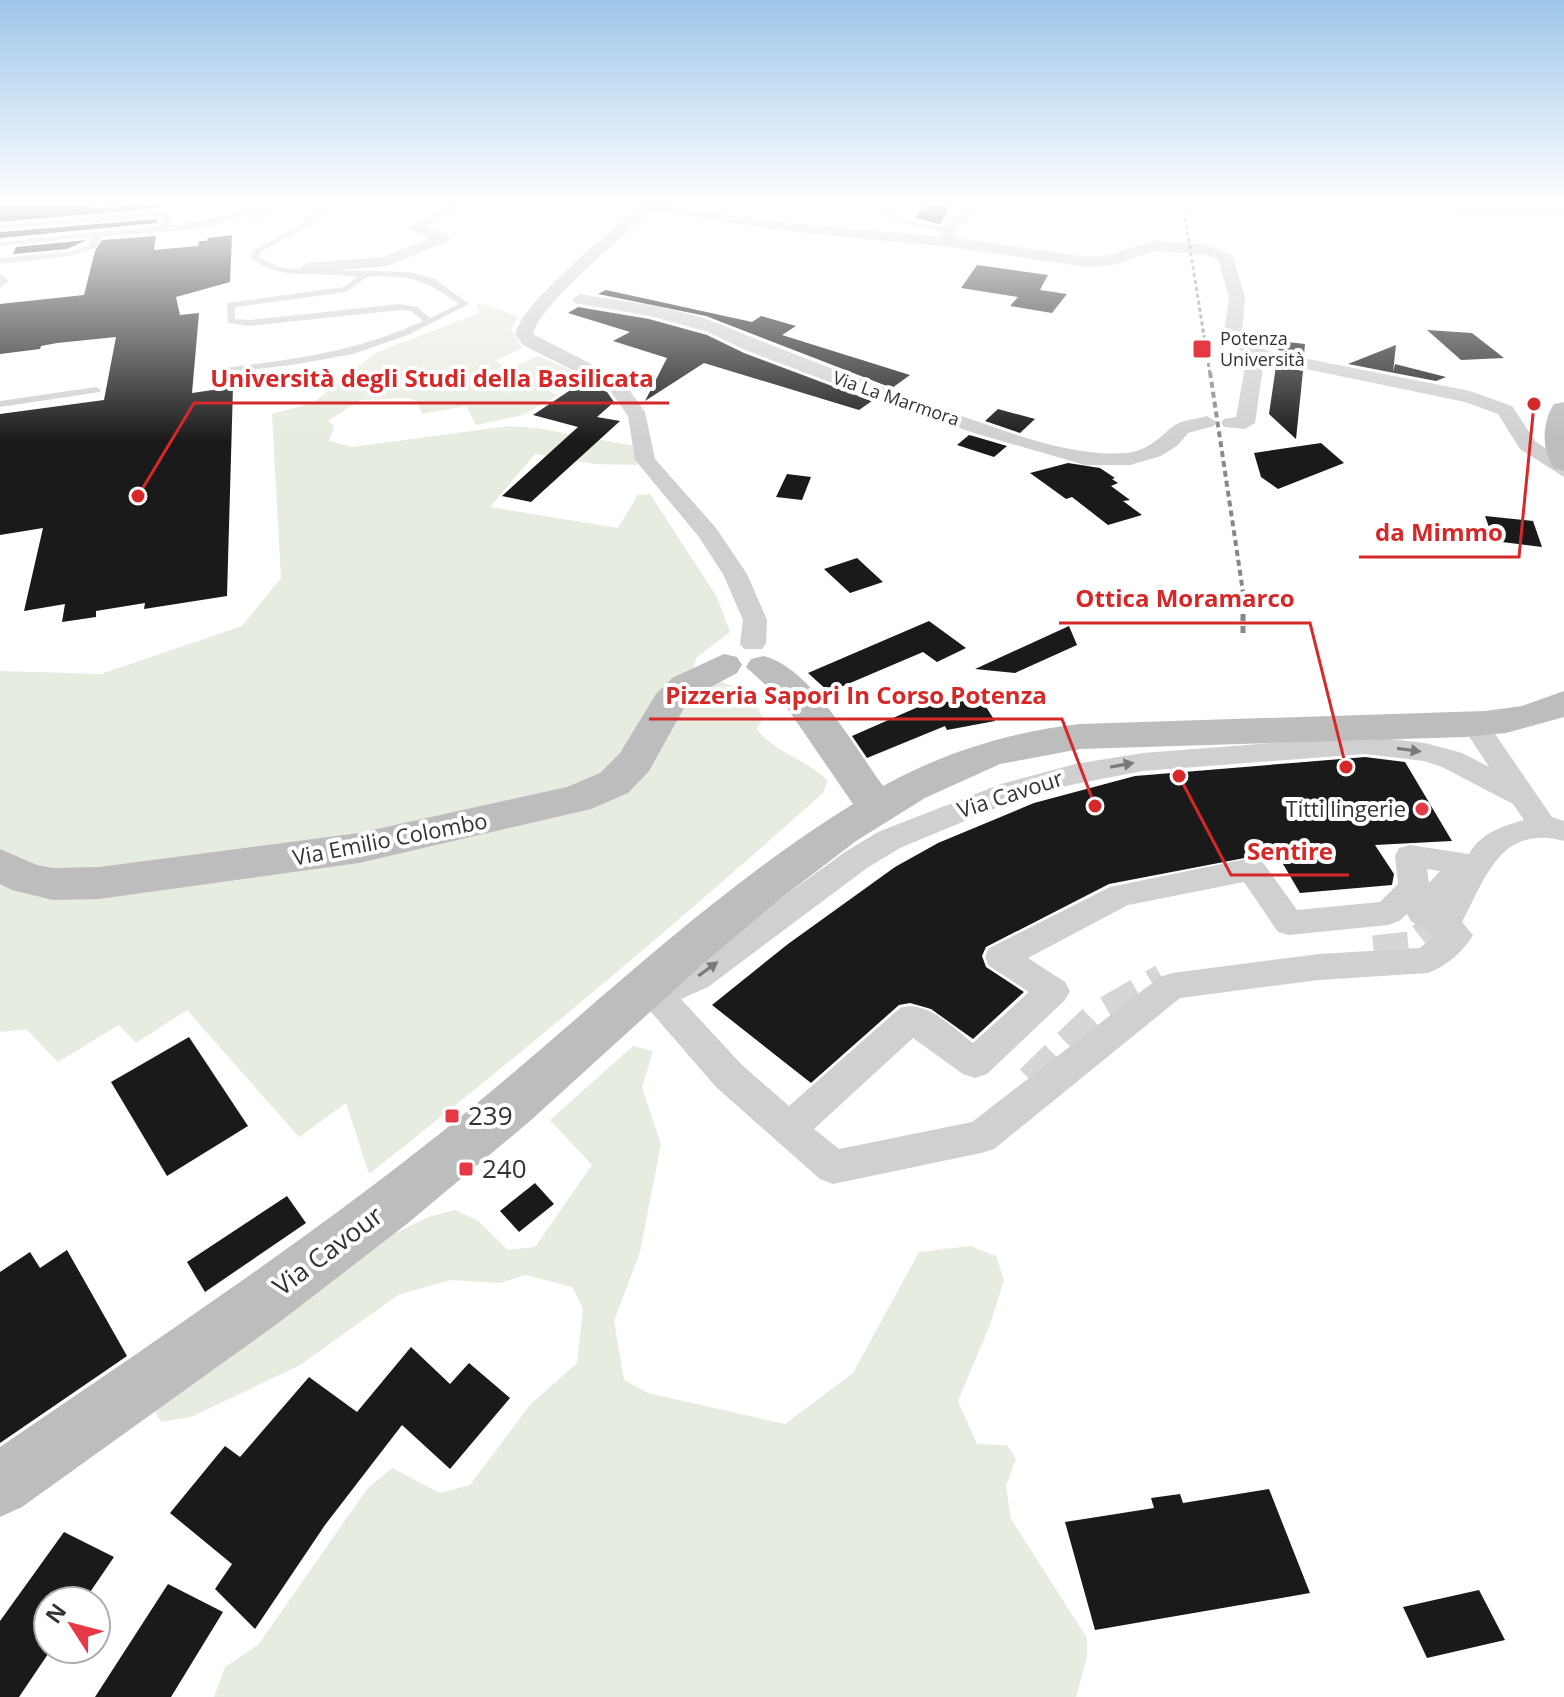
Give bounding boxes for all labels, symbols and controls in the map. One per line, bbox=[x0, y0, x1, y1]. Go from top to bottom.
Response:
place label: Potenza Università bbox=[1220, 326, 1305, 371]
marker: Potenza Università bbox=[1191, 338, 1213, 360]
callout: Università degli Studi della Basilicata bbox=[194, 355, 669, 403]
text: Università degli Studi della Basilicata bbox=[210, 361, 654, 394]
street label: Via La Marmora bbox=[830, 365, 963, 431]
callout: da Mimmo bbox=[1359, 509, 1519, 557]
text: da Mimmo bbox=[1375, 515, 1503, 548]
callout: Ottica Moramarco bbox=[1059, 575, 1310, 623]
text: Ottica Moramarco bbox=[1075, 581, 1295, 614]
callout: Pizzeria Sapori In Corso Potenza bbox=[649, 671, 1062, 719]
text: Pizzeria Sapori In Corso Potenza bbox=[665, 678, 1047, 711]
one-way arrow bbox=[1397, 744, 1422, 757]
one-way arrow bbox=[1110, 759, 1135, 771]
street label: Via Cavour bbox=[953, 762, 1066, 824]
place label: Titti lingerie bbox=[1286, 793, 1406, 823]
marker: Titti lingerie bbox=[1413, 800, 1431, 818]
street label: Via Emilio Colombo bbox=[290, 804, 490, 872]
callout: Sentire bbox=[1231, 827, 1349, 875]
text: Sentire bbox=[1247, 834, 1333, 867]
one-way arrow bbox=[698, 961, 719, 977]
place label: 239 bbox=[468, 1097, 513, 1133]
marker: 239 bbox=[443, 1107, 461, 1125]
place label: 240 bbox=[482, 1150, 527, 1186]
marker: 240 bbox=[457, 1160, 475, 1178]
street label: Via Cavour bbox=[265, 1197, 390, 1303]
north arrow bbox=[32, 1585, 112, 1665]
text: N bbox=[38, 1597, 72, 1629]

